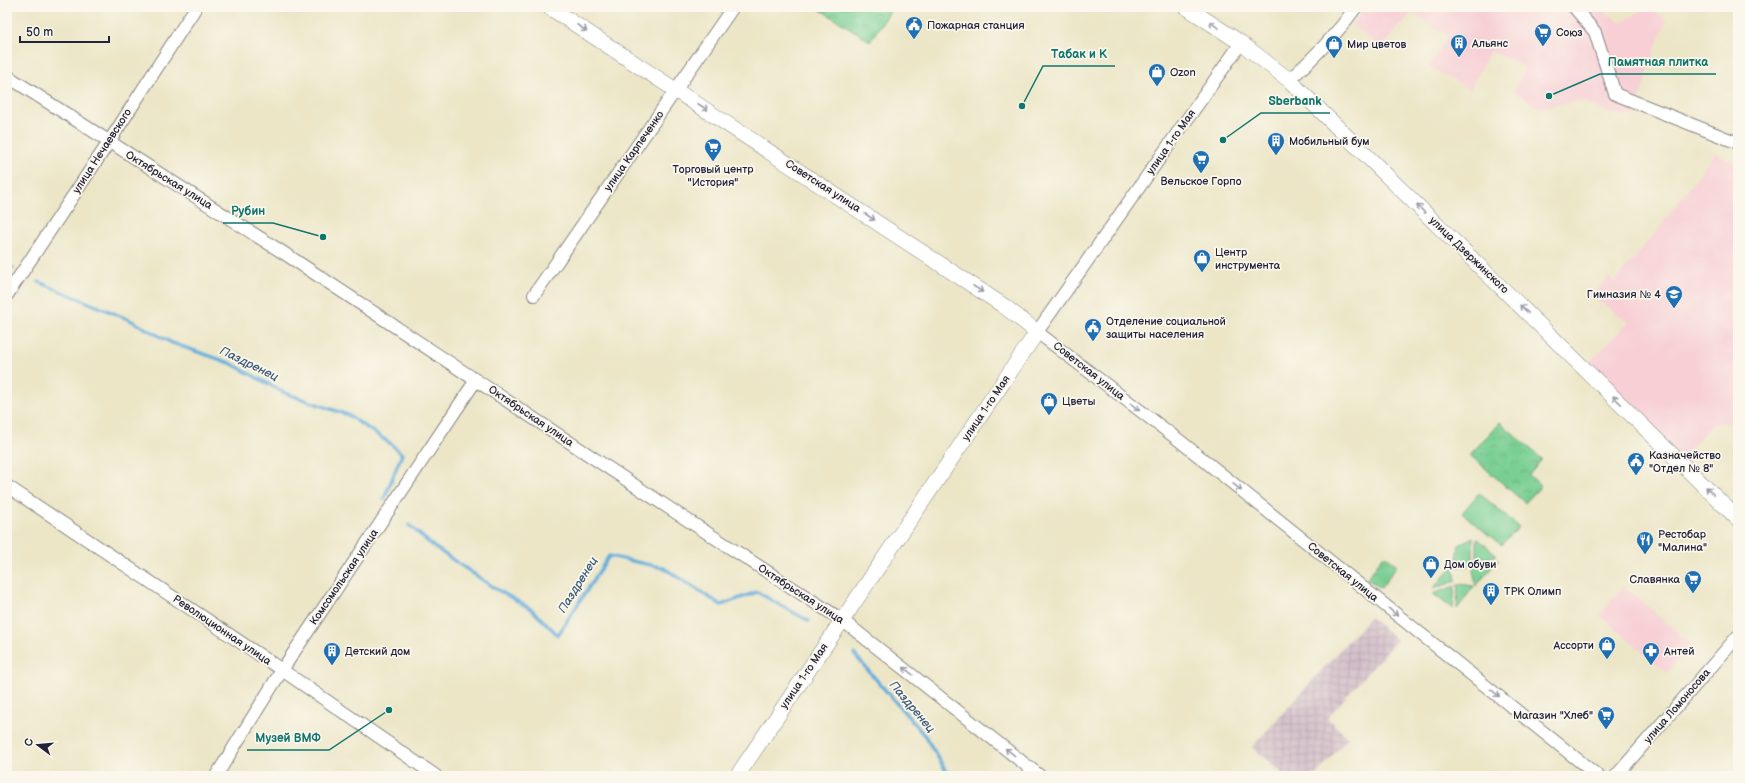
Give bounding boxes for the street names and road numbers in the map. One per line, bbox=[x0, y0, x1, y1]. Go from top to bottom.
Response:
street label: улица Нечаевского bbox=[70, 106, 134, 196]
street label: улица 1-го Мая bbox=[1144, 107, 1198, 177]
street label: улица Карпеченко bbox=[601, 108, 667, 194]
street label: Октябрьская улица bbox=[123, 148, 215, 212]
street label: Советская улица bbox=[783, 157, 863, 215]
street label: улица Дзержинского bbox=[1427, 214, 1512, 296]
street label: Советская улица bbox=[1051, 339, 1128, 403]
street label: улица 1-го Мая bbox=[959, 373, 1013, 443]
street label: Октябрьская улица bbox=[486, 383, 576, 450]
street label: Комсомольская улица bbox=[307, 526, 381, 627]
street label: Советская улица bbox=[1305, 540, 1381, 605]
street label: Октябрьская улица bbox=[756, 561, 847, 627]
street label: Революционная улица bbox=[170, 592, 274, 668]
street label: улица 1-го Мая bbox=[777, 641, 831, 711]
street label: улица Ломоносова bbox=[1641, 666, 1713, 746]

